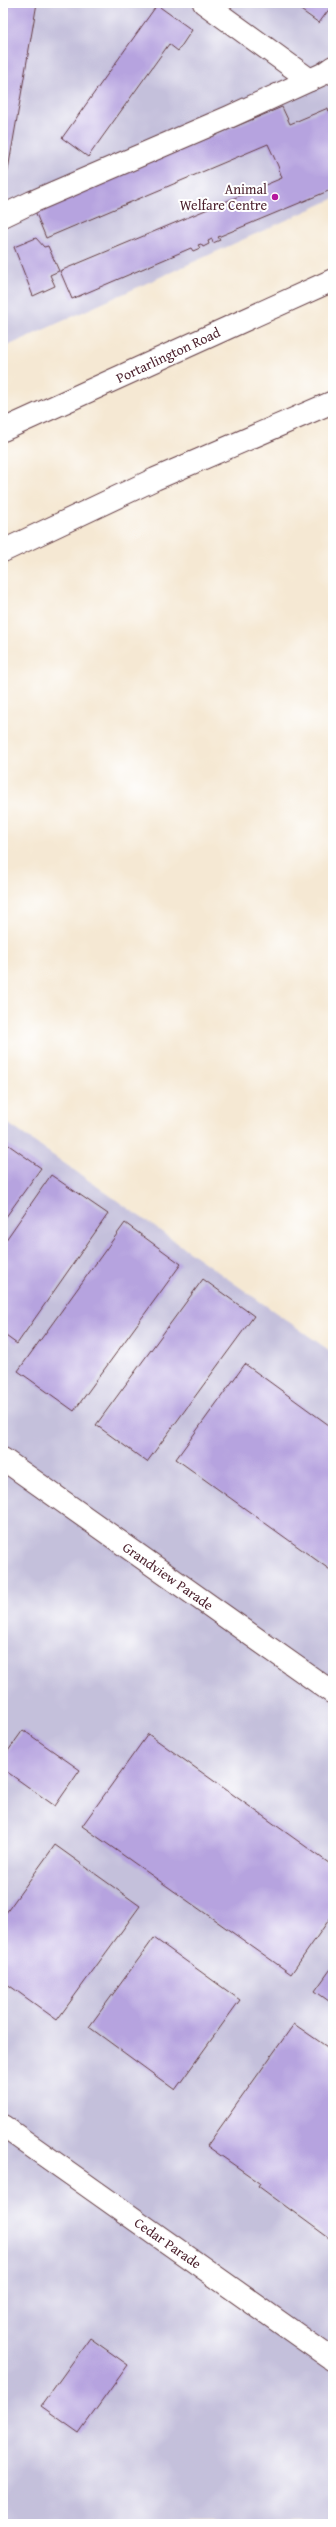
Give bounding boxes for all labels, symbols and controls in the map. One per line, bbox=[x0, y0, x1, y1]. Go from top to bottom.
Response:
place label: Animal Welfare Centre bbox=[180, 179, 267, 215]
marker: Animal Welfare Centre bbox=[270, 192, 280, 202]
street label: Portarlington Road bbox=[113, 322, 224, 388]
street label: Grandview Parade bbox=[119, 1537, 218, 1615]
street label: Cedar Parade bbox=[130, 2213, 206, 2274]

